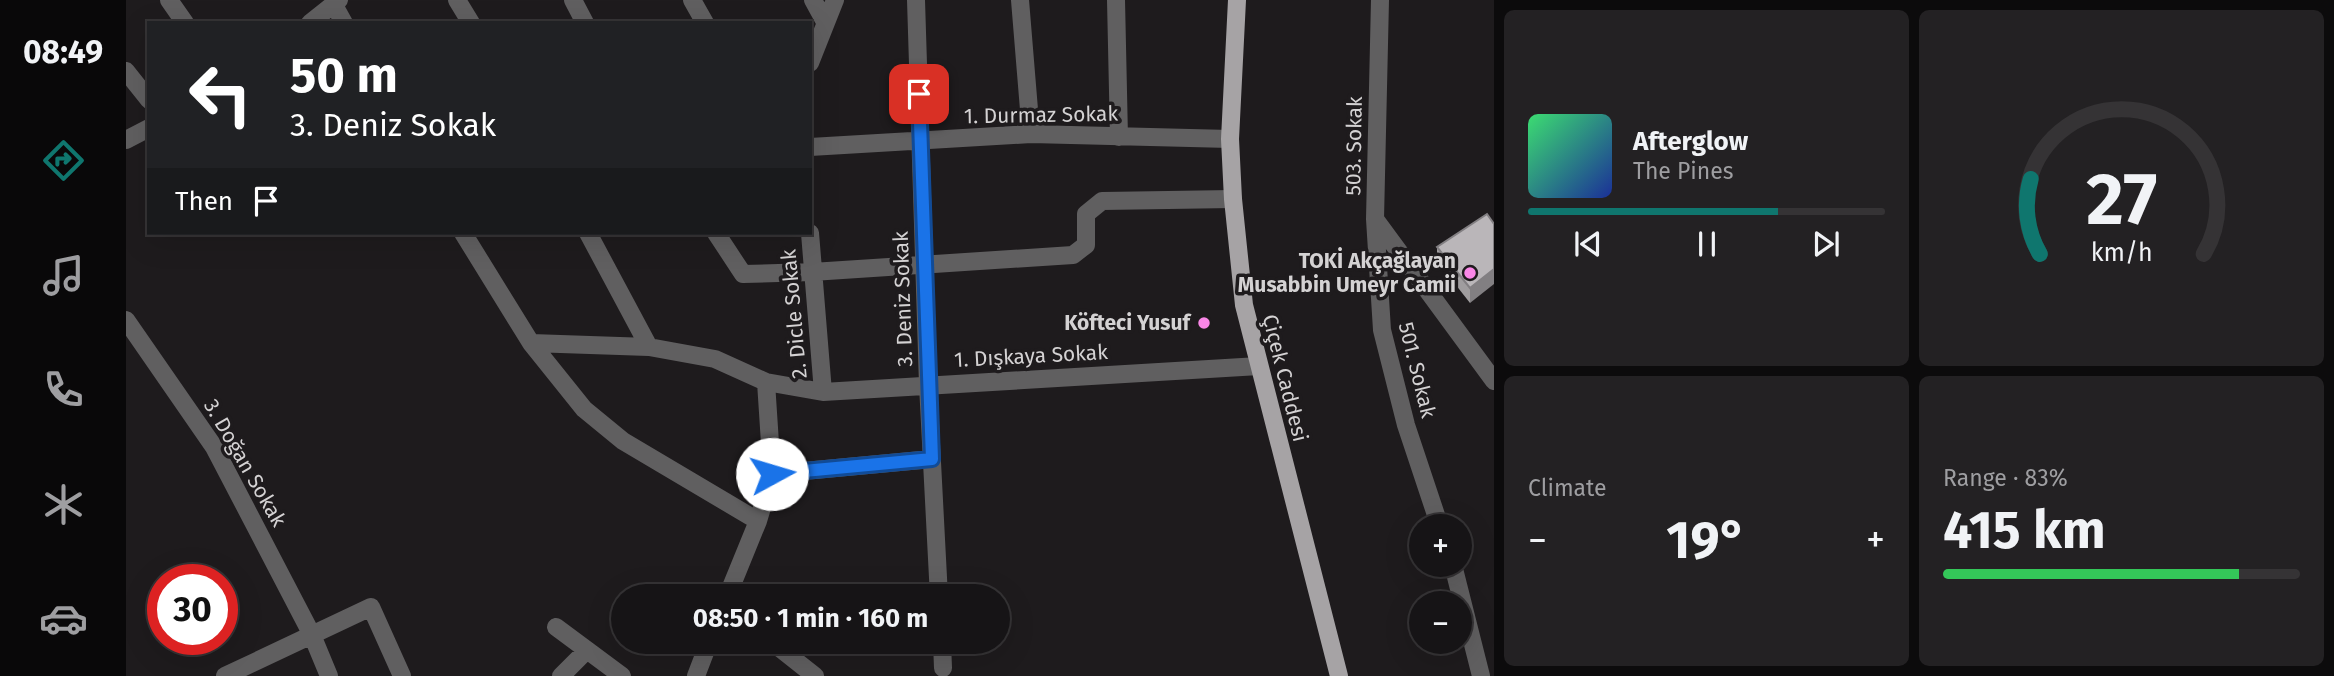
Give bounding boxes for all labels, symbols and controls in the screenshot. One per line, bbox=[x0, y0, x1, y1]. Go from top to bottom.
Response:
text: 08:49 bbox=[23, 33, 103, 71]
text: 50 m bbox=[290, 46, 398, 105]
icon: left bbox=[175, 49, 266, 140]
pin bbox=[889, 64, 949, 124]
icon: arrive bbox=[900, 75, 938, 113]
street label: 503. Sokak bbox=[1340, 96, 1368, 196]
street label: 1. Durmaz Sokak bbox=[964, 101, 1118, 129]
text: 3. Deniz Sokak bbox=[290, 106, 496, 144]
text: Afterglow bbox=[1633, 126, 1748, 157]
icon: directions bbox=[39, 136, 88, 185]
text: The Pines bbox=[1633, 157, 1734, 185]
text: 27 bbox=[2086, 157, 2157, 244]
icon: arrive bbox=[247, 182, 285, 220]
text: Then bbox=[175, 186, 233, 217]
icon: previous bbox=[1569, 225, 1607, 263]
icon: pause bbox=[1688, 225, 1726, 263]
icon: next bbox=[1807, 225, 1845, 263]
street label: 3. Deniz Sokak bbox=[888, 231, 918, 367]
text: km/h bbox=[2091, 238, 2152, 268]
place label: TOKİ Akçağlayan Musabbin Umeyr Camii bbox=[1238, 247, 1456, 298]
street label: 2. Dicle Sokak bbox=[775, 248, 813, 380]
icon: music bbox=[39, 251, 88, 300]
marker: TOKİ Akçağlayan Musabbin Umeyr Camii bbox=[1462, 265, 1478, 281]
place label: Köfteci Yusuf bbox=[1064, 310, 1193, 336]
street label: Çiçek Caddesi bbox=[1257, 312, 1313, 444]
marker: Köfteci Yusuf bbox=[1196, 315, 1212, 331]
street label: 501. Sokak bbox=[1393, 319, 1441, 421]
street label: 1. Dışkaya Sokak bbox=[954, 339, 1109, 373]
icon: phone bbox=[39, 365, 88, 414]
street label: 3. Doğan Sokak bbox=[198, 395, 292, 532]
position arrow bbox=[735, 437, 809, 511]
text: Range · 83% bbox=[1943, 464, 2068, 492]
text: Climate bbox=[1528, 474, 1607, 502]
icon: climate bbox=[39, 480, 88, 529]
text: 415 km bbox=[1943, 499, 2106, 562]
text: 19° bbox=[1666, 509, 1747, 572]
map controls bbox=[1409, 514, 1472, 654]
button: + bbox=[1409, 514, 1472, 577]
text: − bbox=[1528, 517, 1547, 563]
text: + bbox=[1866, 517, 1885, 563]
speed limit sign: 30 bbox=[147, 564, 238, 655]
button: − bbox=[1409, 591, 1472, 654]
icon: car bbox=[39, 594, 88, 643]
text: 08:50 · 1 min · 160 m bbox=[693, 603, 928, 634]

